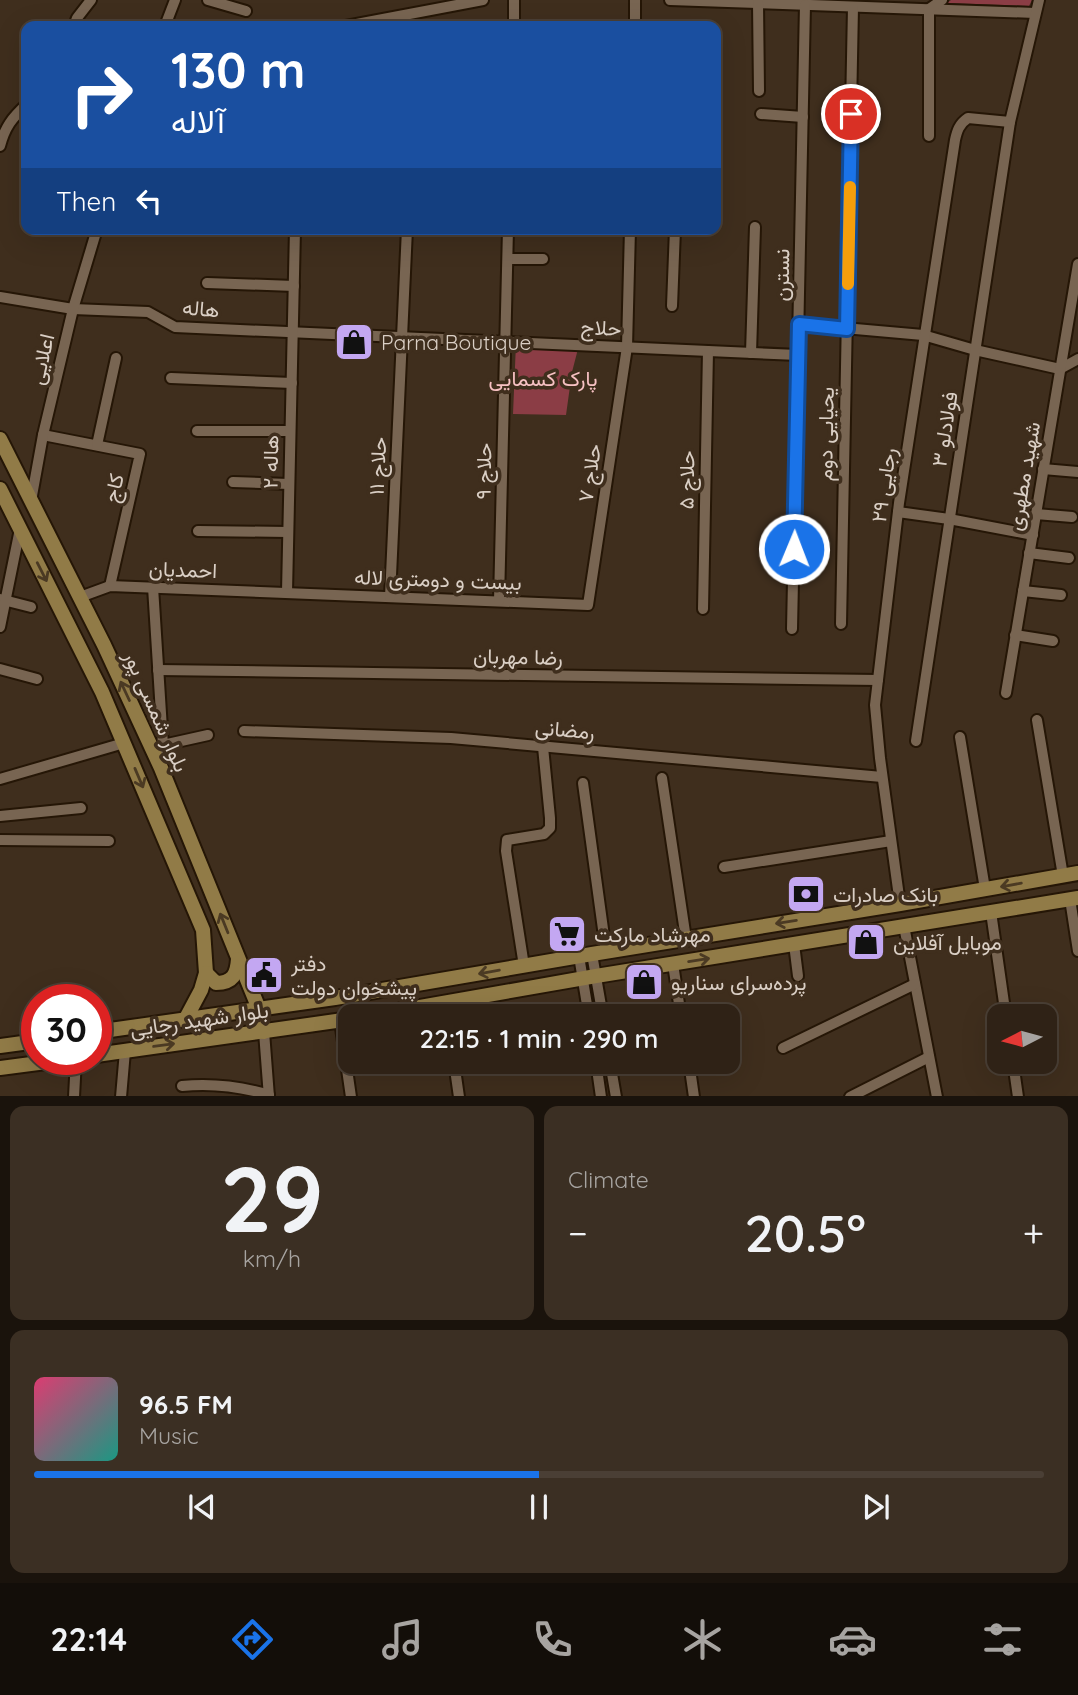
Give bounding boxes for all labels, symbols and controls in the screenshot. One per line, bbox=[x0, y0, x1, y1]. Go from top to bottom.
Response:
text: 130 m bbox=[171, 39, 305, 100]
icon: right bbox=[56, 49, 147, 140]
pin bbox=[821, 84, 881, 144]
icon: arrive bbox=[832, 95, 870, 133]
text: آلاله bbox=[171, 101, 225, 141]
icon: left bbox=[130, 182, 168, 220]
text: Then bbox=[56, 185, 116, 218]
street label: نسترن bbox=[768, 248, 795, 302]
street label: هاله bbox=[181, 293, 221, 323]
street label: حلاج bbox=[580, 313, 622, 343]
shop icon: Parna Boutique bbox=[333, 321, 375, 363]
place label: Parna Boutique bbox=[381, 329, 531, 355]
street label: اعلایی bbox=[23, 331, 59, 387]
park label: پارک کسمایی bbox=[488, 365, 598, 393]
street label: یحیایی دوم bbox=[811, 386, 841, 482]
street label: فولادلو ۳ bbox=[925, 389, 964, 469]
street label: شهید مطهری bbox=[1001, 419, 1046, 533]
street label: هاله ۲ bbox=[257, 435, 283, 489]
street label: حلاج ۱۱ bbox=[362, 436, 394, 496]
street label: حلاج ۹ bbox=[470, 442, 498, 500]
street label: حلاج ۷ bbox=[572, 442, 608, 504]
street label: رجایی ۲۹ bbox=[865, 446, 902, 524]
street label: حلاج ۵ bbox=[672, 450, 702, 510]
street label: کاج bbox=[97, 471, 131, 505]
position arrow bbox=[757, 512, 831, 586]
street label: احمدیان bbox=[148, 555, 218, 583]
one-way arrow bbox=[35, 561, 49, 582]
street label: بیست و دومتری لاله bbox=[354, 563, 522, 596]
street label: رضا مهربان bbox=[473, 642, 563, 671]
street label: بلوار شمسی پور bbox=[116, 645, 195, 776]
one-way arrow bbox=[118, 681, 132, 702]
street label: رمضانی bbox=[534, 713, 596, 746]
one-way arrow bbox=[133, 767, 146, 788]
bank icon: بانک صادرات bbox=[785, 873, 827, 915]
one-way arrow bbox=[1000, 879, 1023, 892]
place label: بانک صادرات bbox=[833, 881, 938, 908]
one-way arrow bbox=[216, 913, 229, 934]
supermarket icon: مهرشاد مارکت bbox=[546, 913, 588, 955]
one-way arrow bbox=[775, 916, 798, 929]
place label: مهرشاد مارکت bbox=[594, 921, 711, 948]
shop icon: موبایل آفلاین bbox=[845, 921, 887, 963]
place label: موبایل آفلاین bbox=[893, 929, 1002, 956]
place label: دفتر پیشخوان دولت bbox=[290, 950, 417, 1002]
one-way arrow bbox=[687, 953, 710, 966]
public building icon: دفتر پیشخوان دولت bbox=[243, 954, 285, 996]
shop icon: پرده‌سرای سناریو bbox=[623, 961, 665, 1003]
one-way arrow bbox=[479, 966, 501, 979]
place label: پرده‌سرای سناریو bbox=[671, 969, 807, 997]
speed limit sign: 30 bbox=[21, 984, 112, 1075]
street label: بلوار شهید رجایی bbox=[128, 996, 270, 1043]
north arrow bbox=[987, 1004, 1057, 1074]
map controls bbox=[987, 1004, 1057, 1074]
text: 22:15 · 1 min · 290 m bbox=[420, 1022, 659, 1055]
one-way arrow bbox=[152, 1039, 175, 1052]
text: 29 bbox=[220, 1141, 324, 1255]
text: Climate bbox=[568, 1165, 649, 1194]
text: 20.5° bbox=[744, 1200, 866, 1265]
text: − bbox=[568, 1209, 588, 1257]
text: + bbox=[1023, 1209, 1044, 1257]
text: km/h bbox=[243, 1244, 301, 1273]
text: 96.5 FM bbox=[139, 1388, 233, 1421]
text: Music bbox=[139, 1421, 199, 1450]
icon: previous bbox=[183, 1488, 221, 1526]
icon: pause bbox=[520, 1488, 558, 1526]
icon: next bbox=[857, 1488, 895, 1526]
icon: directions bbox=[228, 1615, 277, 1664]
icon: music bbox=[378, 1615, 427, 1664]
icon: phone bbox=[528, 1615, 577, 1664]
icon: climate bbox=[678, 1615, 727, 1664]
icon: car bbox=[828, 1615, 877, 1664]
icon: filters bbox=[978, 1615, 1027, 1664]
text: 22:14 bbox=[51, 1619, 127, 1659]

